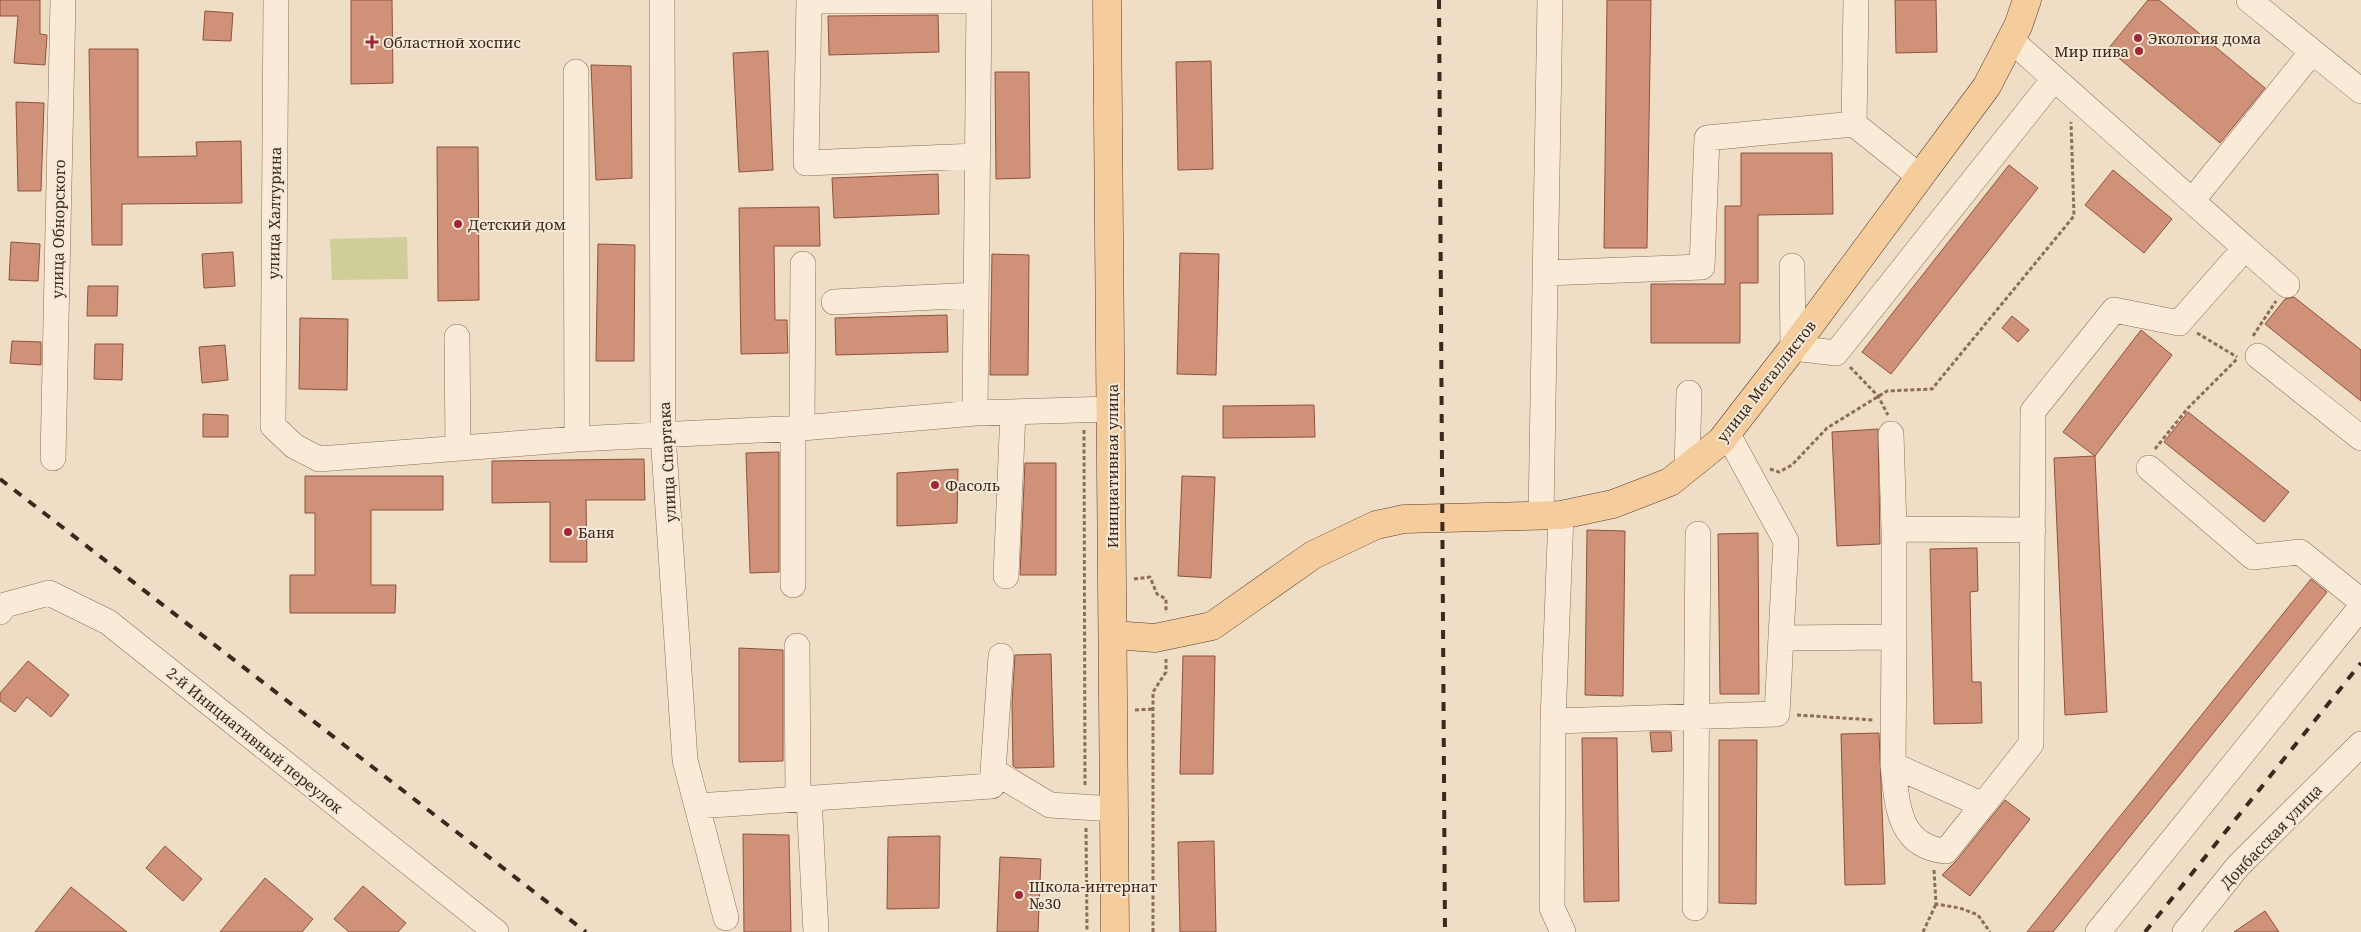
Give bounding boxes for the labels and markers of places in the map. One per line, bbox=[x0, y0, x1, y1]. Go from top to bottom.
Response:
place label: Экология дома bbox=[2148, 28, 2261, 48]
place label: Областной хоспис bbox=[383, 32, 521, 52]
marker: Экология дома bbox=[2132, 32, 2144, 44]
marker: Областной хоспис bbox=[365, 35, 379, 49]
place label: Мир пива bbox=[2054, 41, 2129, 61]
marker: Мир пива bbox=[2133, 45, 2145, 57]
place label: Детский дом bbox=[468, 214, 566, 234]
marker: Детский дом bbox=[452, 218, 464, 230]
place label: Фасоль bbox=[945, 475, 1000, 495]
marker: Фасоль bbox=[929, 479, 941, 491]
place label: Баня bbox=[578, 522, 615, 542]
marker: Баня bbox=[562, 526, 574, 538]
place label: Школа-интернат №30 bbox=[1029, 876, 1157, 913]
marker: Школа-интернат №30 bbox=[1013, 889, 1025, 901]

